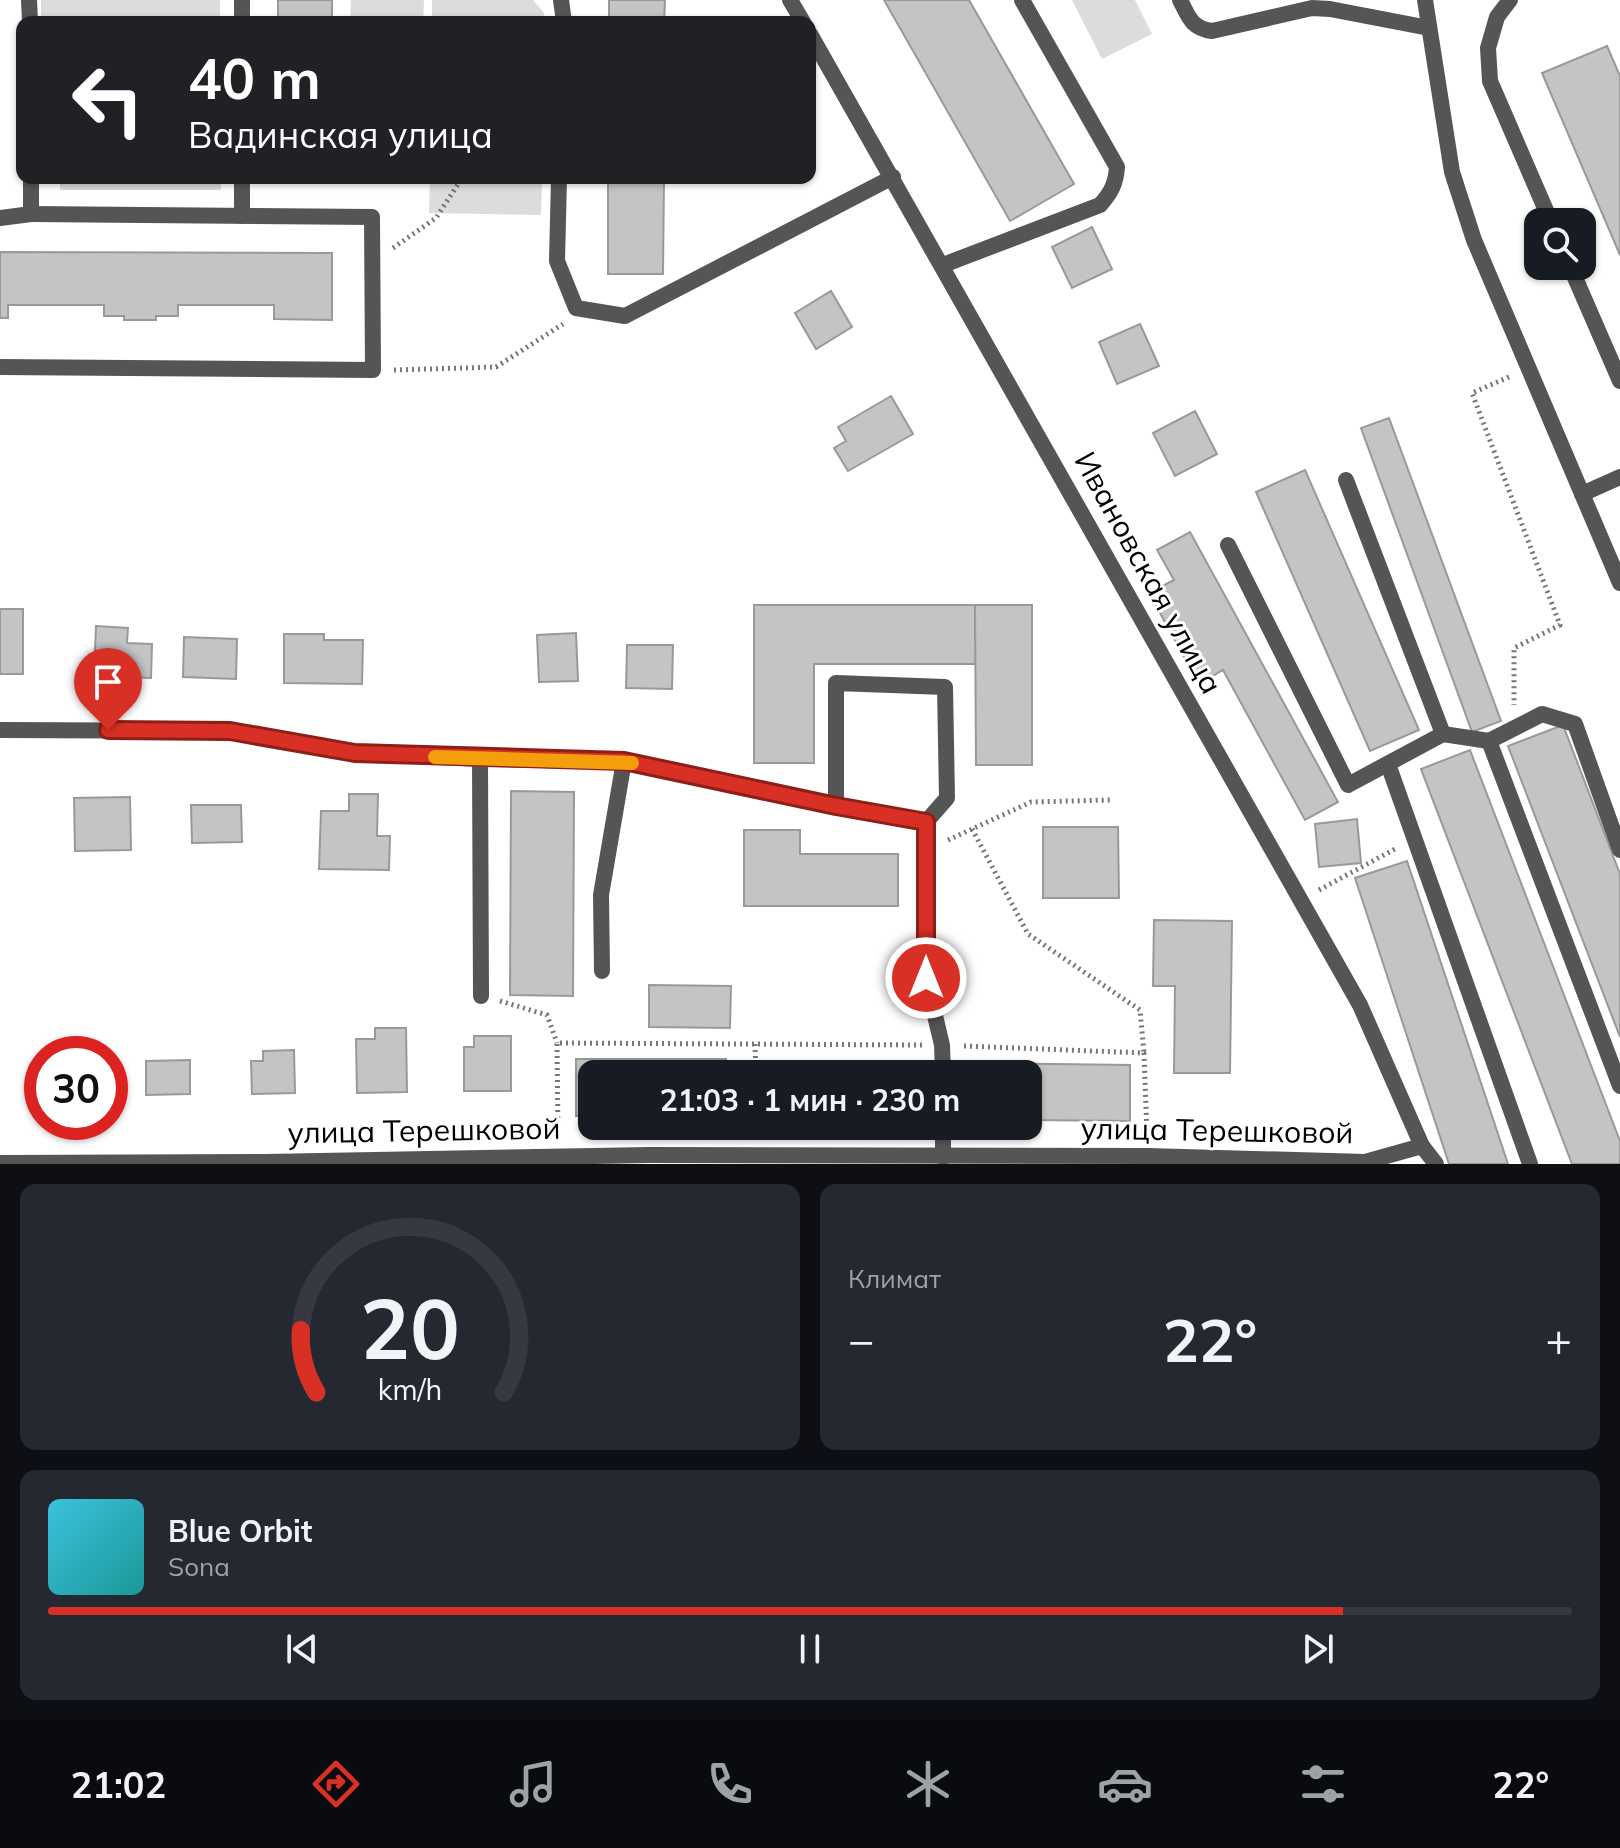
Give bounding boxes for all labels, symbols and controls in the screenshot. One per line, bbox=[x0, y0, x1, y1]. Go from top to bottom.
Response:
text: 40 m bbox=[188, 43, 321, 113]
icon: left bbox=[56, 48, 160, 152]
text: Вадинская улица bbox=[188, 112, 493, 157]
map controls bbox=[1524, 208, 1596, 280]
button: search bbox=[1524, 208, 1596, 280]
street label: Ивановская улица bbox=[1067, 445, 1231, 700]
pin bbox=[74, 648, 142, 730]
icon: arrive bbox=[86, 660, 130, 704]
position arrow bbox=[884, 936, 968, 1020]
speed limit sign: 30 bbox=[24, 1036, 128, 1140]
text: 21:03 · 1 мин · 230 m bbox=[660, 1081, 960, 1119]
street label: улица Терешковой bbox=[287, 1109, 561, 1151]
street label: улица Терешковой bbox=[1080, 1109, 1354, 1151]
text: Климат bbox=[848, 1262, 941, 1295]
text: 20 bbox=[360, 1275, 460, 1380]
text: 22° bbox=[1163, 1302, 1257, 1377]
text: − bbox=[848, 1312, 874, 1367]
text: + bbox=[1546, 1312, 1572, 1367]
text: km/h bbox=[378, 1371, 442, 1407]
text: Blue Orbit bbox=[168, 1512, 312, 1550]
text: Sona bbox=[168, 1550, 230, 1583]
icon: previous bbox=[280, 1627, 324, 1671]
icon: pause bbox=[788, 1627, 832, 1671]
icon: next bbox=[1296, 1627, 1340, 1671]
icon: directions bbox=[308, 1756, 364, 1812]
icon: music bbox=[505, 1756, 561, 1812]
icon: phone bbox=[702, 1756, 758, 1812]
icon: climate bbox=[900, 1756, 956, 1812]
icon: car bbox=[1097, 1756, 1153, 1812]
icon: filters bbox=[1295, 1756, 1351, 1812]
text: 21:02 bbox=[71, 1762, 166, 1807]
text: 22° bbox=[1492, 1762, 1549, 1807]

